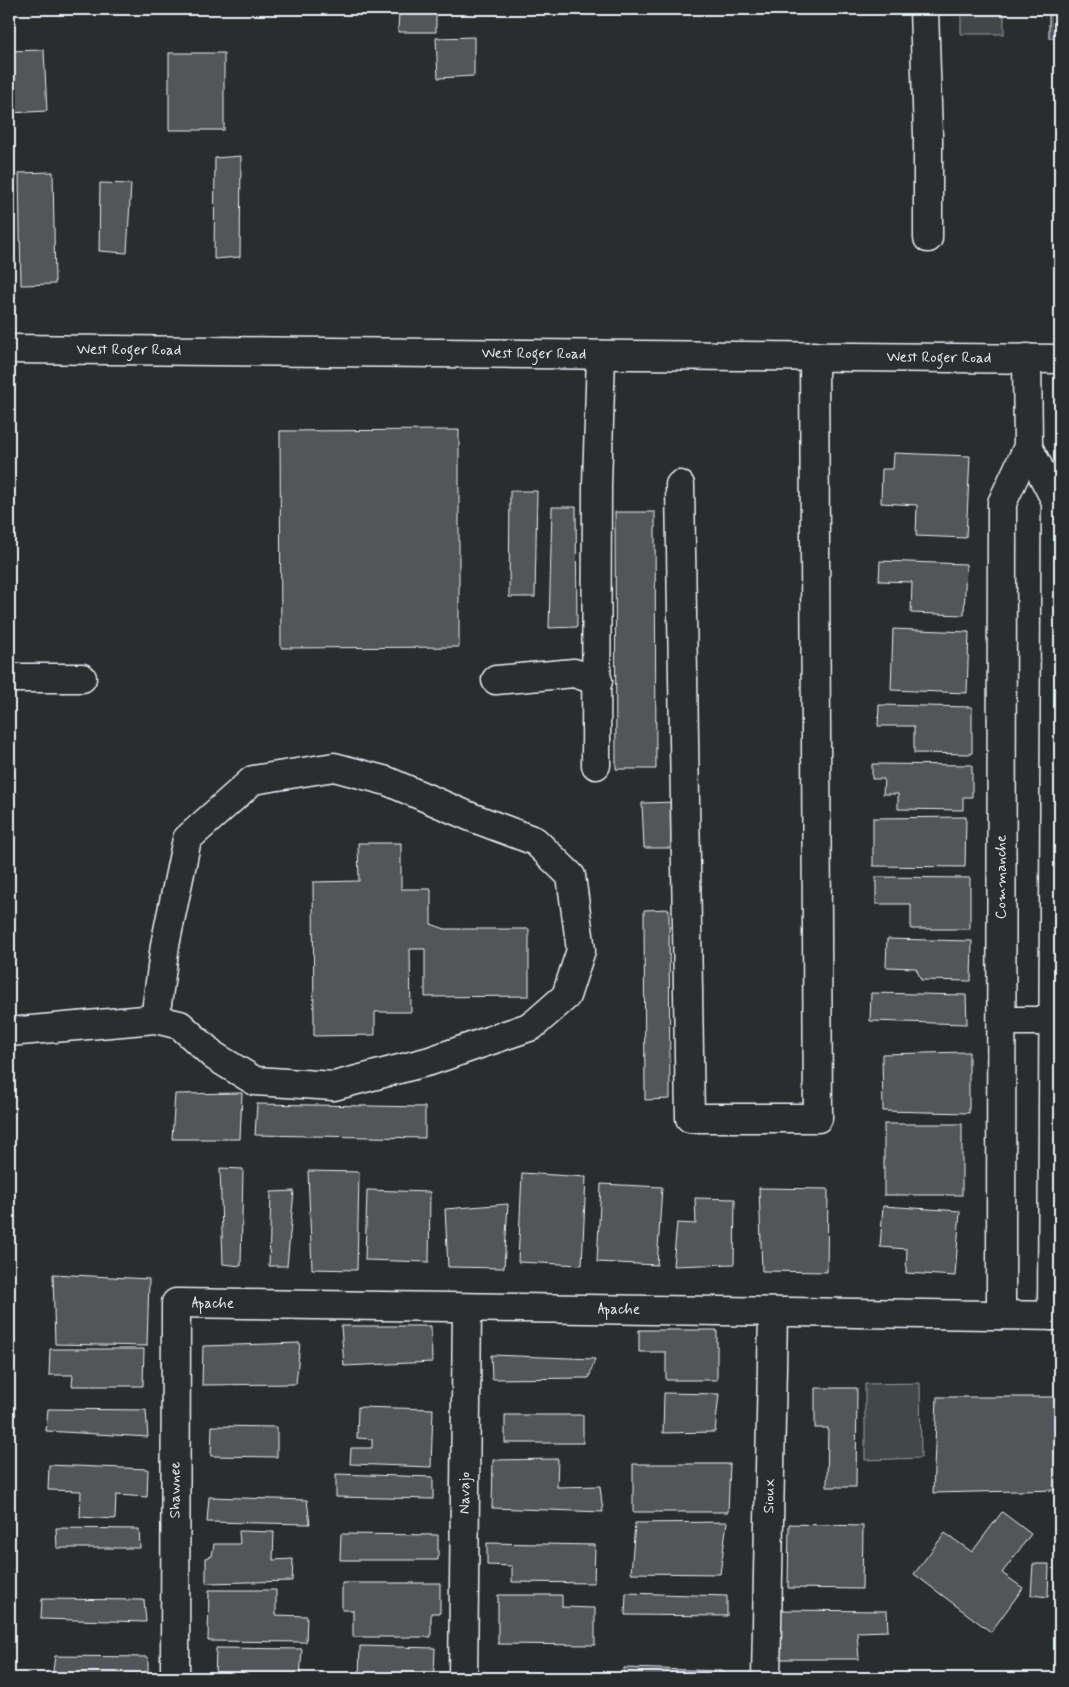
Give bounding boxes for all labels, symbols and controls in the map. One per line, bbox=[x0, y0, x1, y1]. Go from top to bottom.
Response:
street label: West Roger Road bbox=[77, 340, 181, 361]
street label: West Roger Road bbox=[482, 343, 586, 365]
street label: West Roger Road bbox=[887, 347, 991, 369]
street label: Commanche bbox=[991, 835, 1012, 919]
street label: Apache bbox=[192, 1293, 234, 1314]
street label: Apache bbox=[598, 1299, 640, 1320]
street label: Shawnee bbox=[165, 1461, 186, 1519]
street label: Navajo bbox=[455, 1472, 475, 1514]
street label: Sioux bbox=[759, 1478, 780, 1514]

